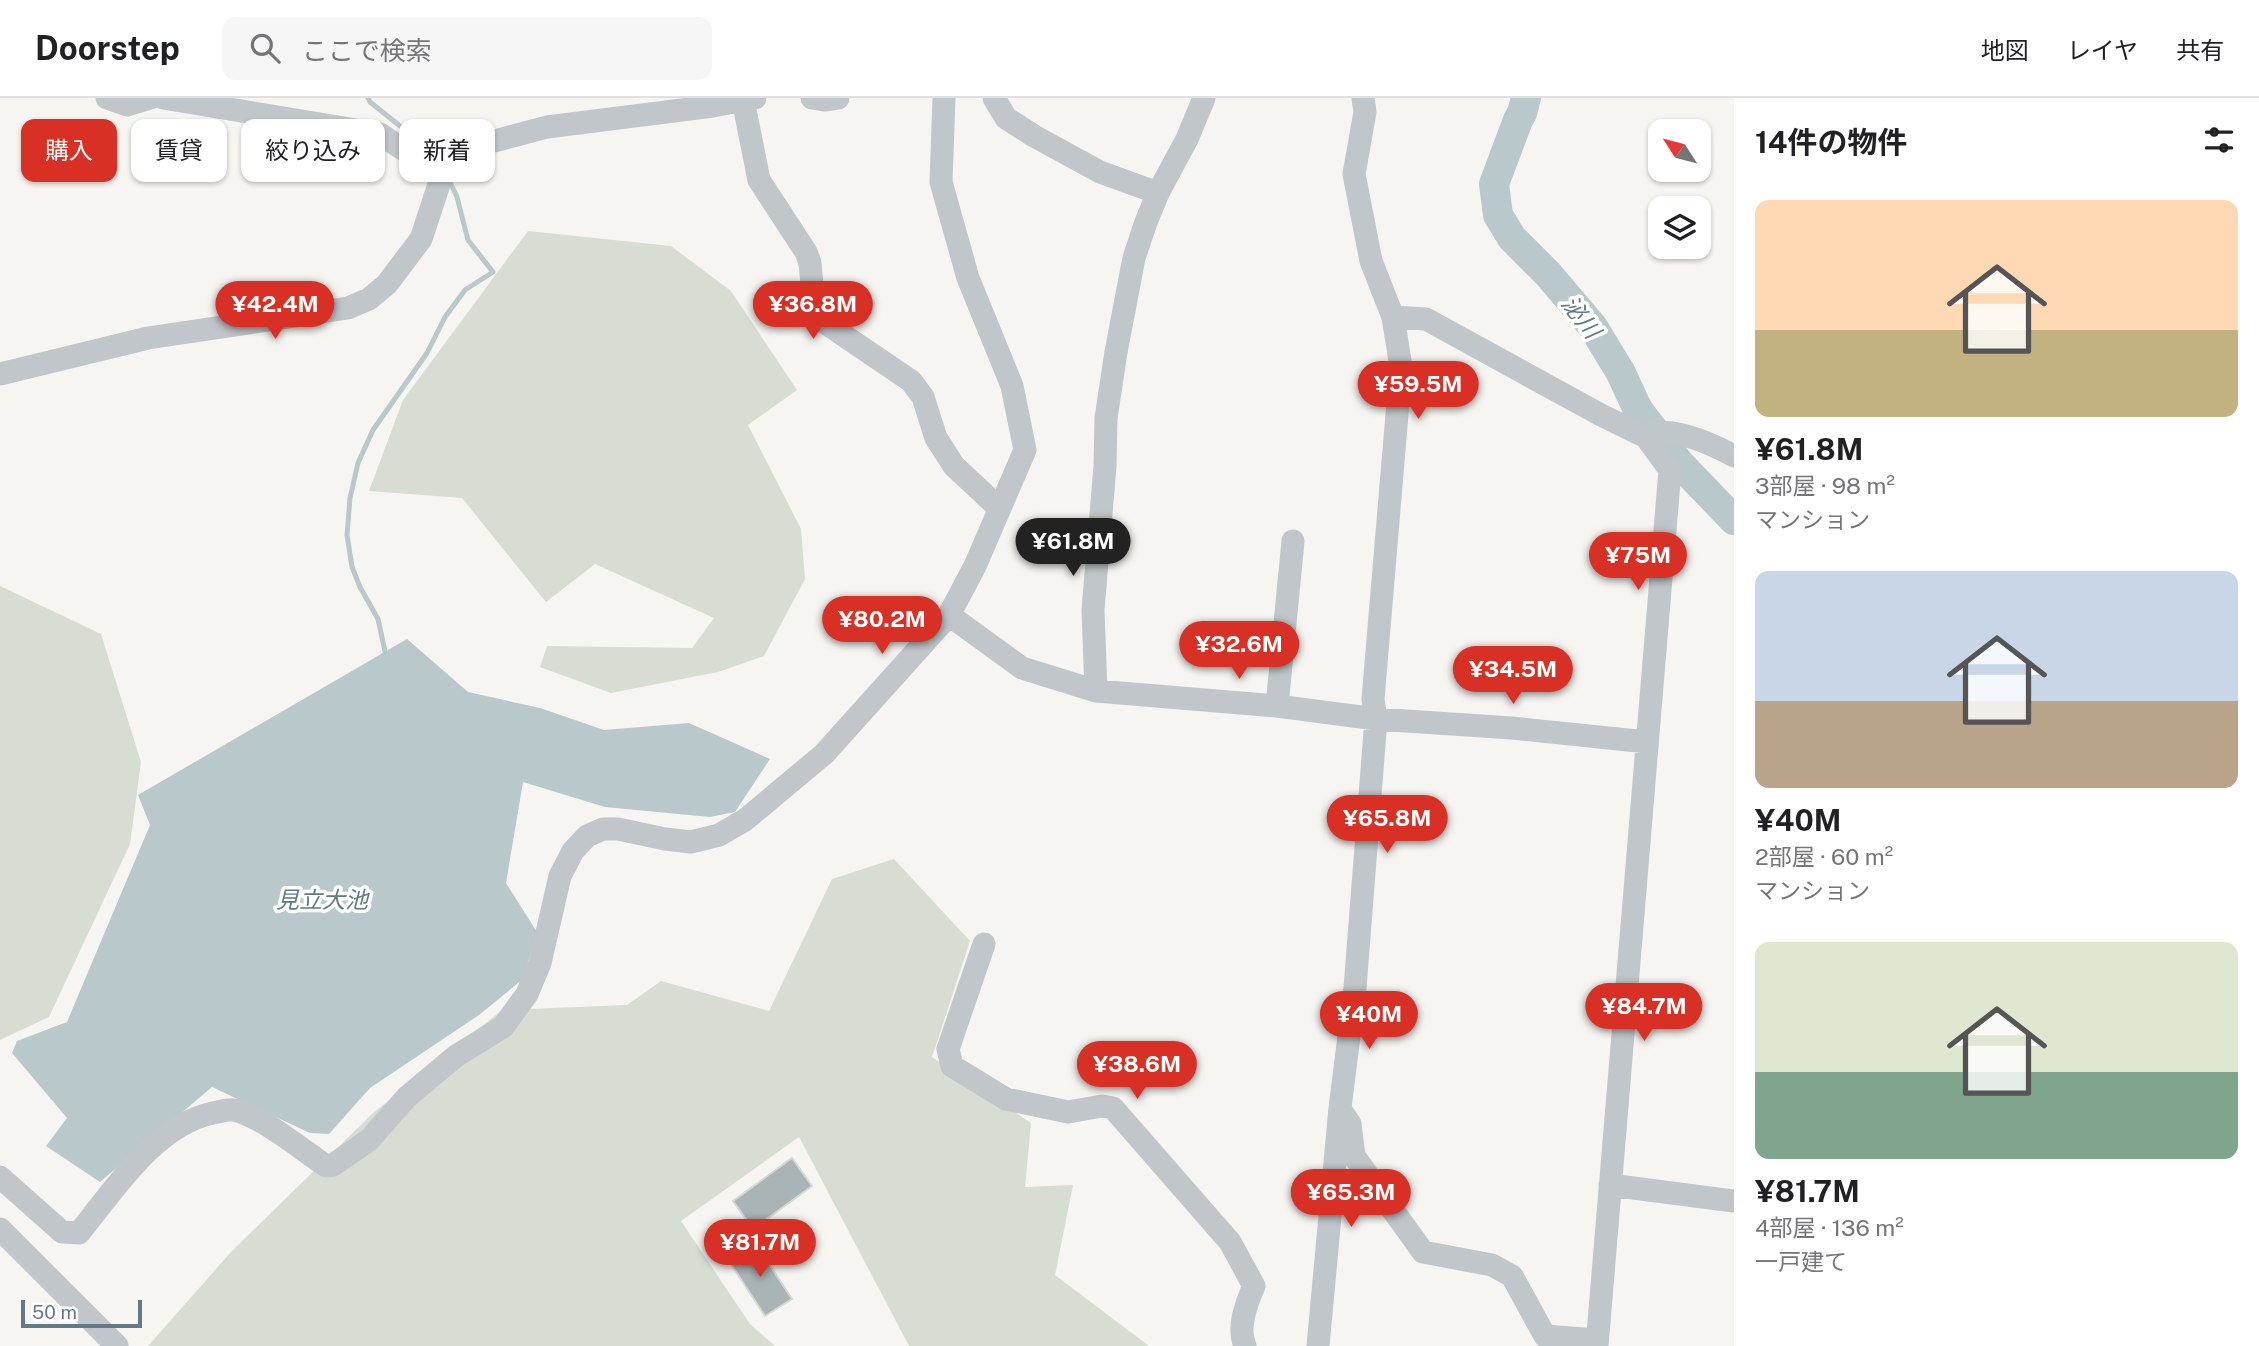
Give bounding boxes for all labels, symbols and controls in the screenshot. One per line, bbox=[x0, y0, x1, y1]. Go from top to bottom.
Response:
search box bbox=[222, 17, 712, 80]
text: Doorstep bbox=[35, 29, 180, 67]
icon: search bbox=[246, 29, 284, 67]
text: ここで検索 bbox=[302, 35, 432, 66]
text: 地図 bbox=[1981, 36, 2029, 64]
text: レイヤ bbox=[2067, 36, 2138, 64]
text: 共有 bbox=[2176, 36, 2224, 64]
chip: 購入 bbox=[21, 119, 117, 182]
chip: 賃貸 bbox=[131, 119, 227, 182]
chip: 絞り込み bbox=[241, 119, 385, 182]
chip: 新着 bbox=[399, 119, 495, 182]
north arrow bbox=[1648, 119, 1712, 182]
map controls bbox=[1648, 119, 1711, 259]
icon: filters bbox=[2200, 121, 2238, 159]
text: 14件の物件 bbox=[1755, 124, 1908, 160]
button: layers bbox=[1648, 196, 1711, 259]
icon: home bbox=[1934, 246, 2060, 372]
pin: ¥42.4M bbox=[218, 282, 332, 341]
pin: ¥36.8M bbox=[756, 282, 870, 341]
text: ¥42.4M bbox=[231, 290, 319, 317]
text: ¥36.8M bbox=[769, 290, 857, 317]
water label: 泌川 bbox=[1557, 290, 1608, 345]
pin: ¥59.5M bbox=[1361, 362, 1475, 421]
text: ¥59.5M bbox=[1374, 370, 1462, 397]
text: ¥61.8M bbox=[1755, 431, 1863, 467]
text: 3部屋 · 98 m² bbox=[1755, 472, 1895, 499]
text: マンション bbox=[1755, 506, 1870, 533]
pin: ¥61.8M bbox=[1016, 518, 1130, 578]
text: ¥61.8M bbox=[1032, 527, 1114, 554]
pin: ¥75M bbox=[1597, 532, 1679, 592]
text: ¥75M bbox=[1605, 541, 1671, 568]
pin: ¥80.2M bbox=[825, 596, 939, 656]
text: ¥80.2M bbox=[838, 605, 926, 632]
icon: home bbox=[1934, 617, 2060, 743]
pin: ¥32.6M bbox=[1182, 622, 1296, 681]
text: ¥32.6M bbox=[1195, 630, 1283, 657]
pin: ¥34.5M bbox=[1456, 646, 1570, 706]
text: ¥34.5M bbox=[1469, 655, 1557, 682]
pin: ¥65.8M bbox=[1330, 796, 1444, 855]
text: ¥40M bbox=[1755, 802, 1841, 838]
text: ¥65.8M bbox=[1343, 804, 1431, 831]
text: 2部屋 · 60 m² bbox=[1755, 843, 1893, 870]
text: マンション bbox=[1755, 877, 1870, 904]
water label: 見立大池 bbox=[276, 886, 370, 913]
pin: ¥84.7M bbox=[1587, 984, 1701, 1043]
icon: home bbox=[1934, 988, 2060, 1114]
pin: ¥40M bbox=[1328, 992, 1410, 1051]
text: ¥84.7M bbox=[1601, 992, 1687, 1019]
text: ¥40M bbox=[1336, 1000, 1402, 1027]
pin: ¥38.6M bbox=[1080, 1042, 1194, 1101]
text: ¥38.6M bbox=[1093, 1050, 1181, 1077]
pin: ¥65.3M bbox=[1294, 1170, 1408, 1229]
text: ¥81.7M bbox=[1755, 1173, 1860, 1209]
text: ¥65.3M bbox=[1307, 1178, 1395, 1205]
text: 4部屋 · 136 m² bbox=[1755, 1214, 1904, 1241]
pin: ¥81.7M bbox=[703, 1220, 817, 1279]
text: ¥81.7M bbox=[720, 1228, 800, 1255]
text: 一戸建て bbox=[1755, 1248, 1847, 1275]
scale bar bbox=[21, 1297, 142, 1329]
text: 50 m bbox=[32, 1301, 77, 1323]

